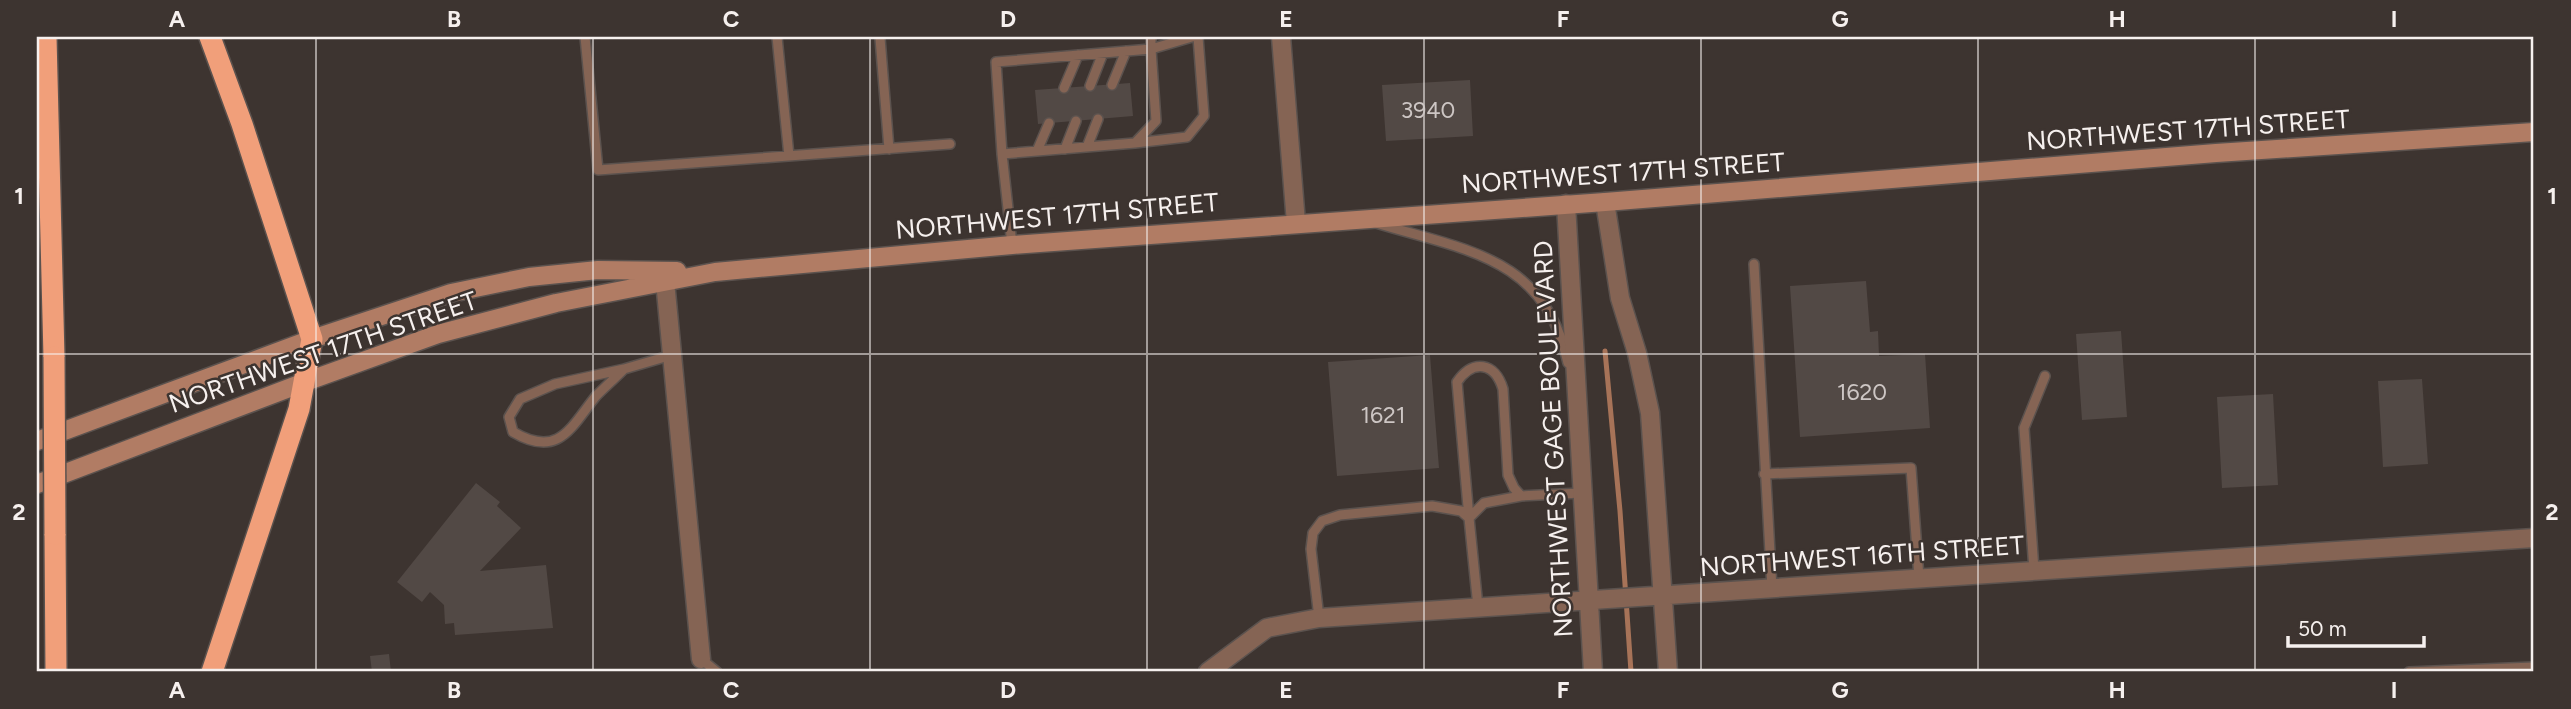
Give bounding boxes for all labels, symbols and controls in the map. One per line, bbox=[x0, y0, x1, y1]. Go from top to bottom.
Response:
text: A bbox=[169, 5, 186, 33]
text: B bbox=[447, 5, 461, 33]
text: C bbox=[723, 5, 740, 33]
text: D bbox=[1000, 5, 1016, 33]
text: E bbox=[1279, 5, 1293, 33]
text: F bbox=[1557, 5, 1570, 33]
text: G bbox=[1831, 5, 1849, 33]
text: H bbox=[2108, 5, 2126, 33]
text: I bbox=[2391, 5, 2397, 33]
house number: 3940 bbox=[1401, 96, 1455, 124]
street label: NORTHWEST 17TH STREET bbox=[2025, 103, 2351, 157]
street label: NORTHWEST 17TH STREET bbox=[1460, 146, 1786, 200]
text: 1 bbox=[14, 182, 24, 210]
text: 1 bbox=[2547, 182, 2557, 210]
street label: NORTHWEST 17TH STREET bbox=[894, 186, 1221, 246]
street label: NORTHWEST GAGE BOULEVARD bbox=[1527, 240, 1579, 638]
street label: NORTHWEST 17TH STREET bbox=[165, 284, 482, 420]
house number: 1620 bbox=[1837, 378, 1887, 406]
house number: 1621 bbox=[1361, 401, 1405, 429]
text: 2 bbox=[12, 498, 26, 526]
text: 2 bbox=[2545, 498, 2559, 526]
street label: NORTHWEST 16TH STREET bbox=[1699, 529, 2026, 583]
scale bar bbox=[2288, 604, 2424, 648]
text: 50 m bbox=[2298, 616, 2347, 641]
text: A bbox=[169, 676, 186, 704]
text: B bbox=[447, 676, 461, 704]
text: C bbox=[723, 676, 740, 704]
text: D bbox=[1000, 676, 1016, 704]
text: E bbox=[1279, 676, 1293, 704]
text: F bbox=[1557, 676, 1570, 704]
text: G bbox=[1831, 676, 1849, 704]
text: H bbox=[2108, 676, 2126, 704]
text: I bbox=[2391, 676, 2397, 704]

